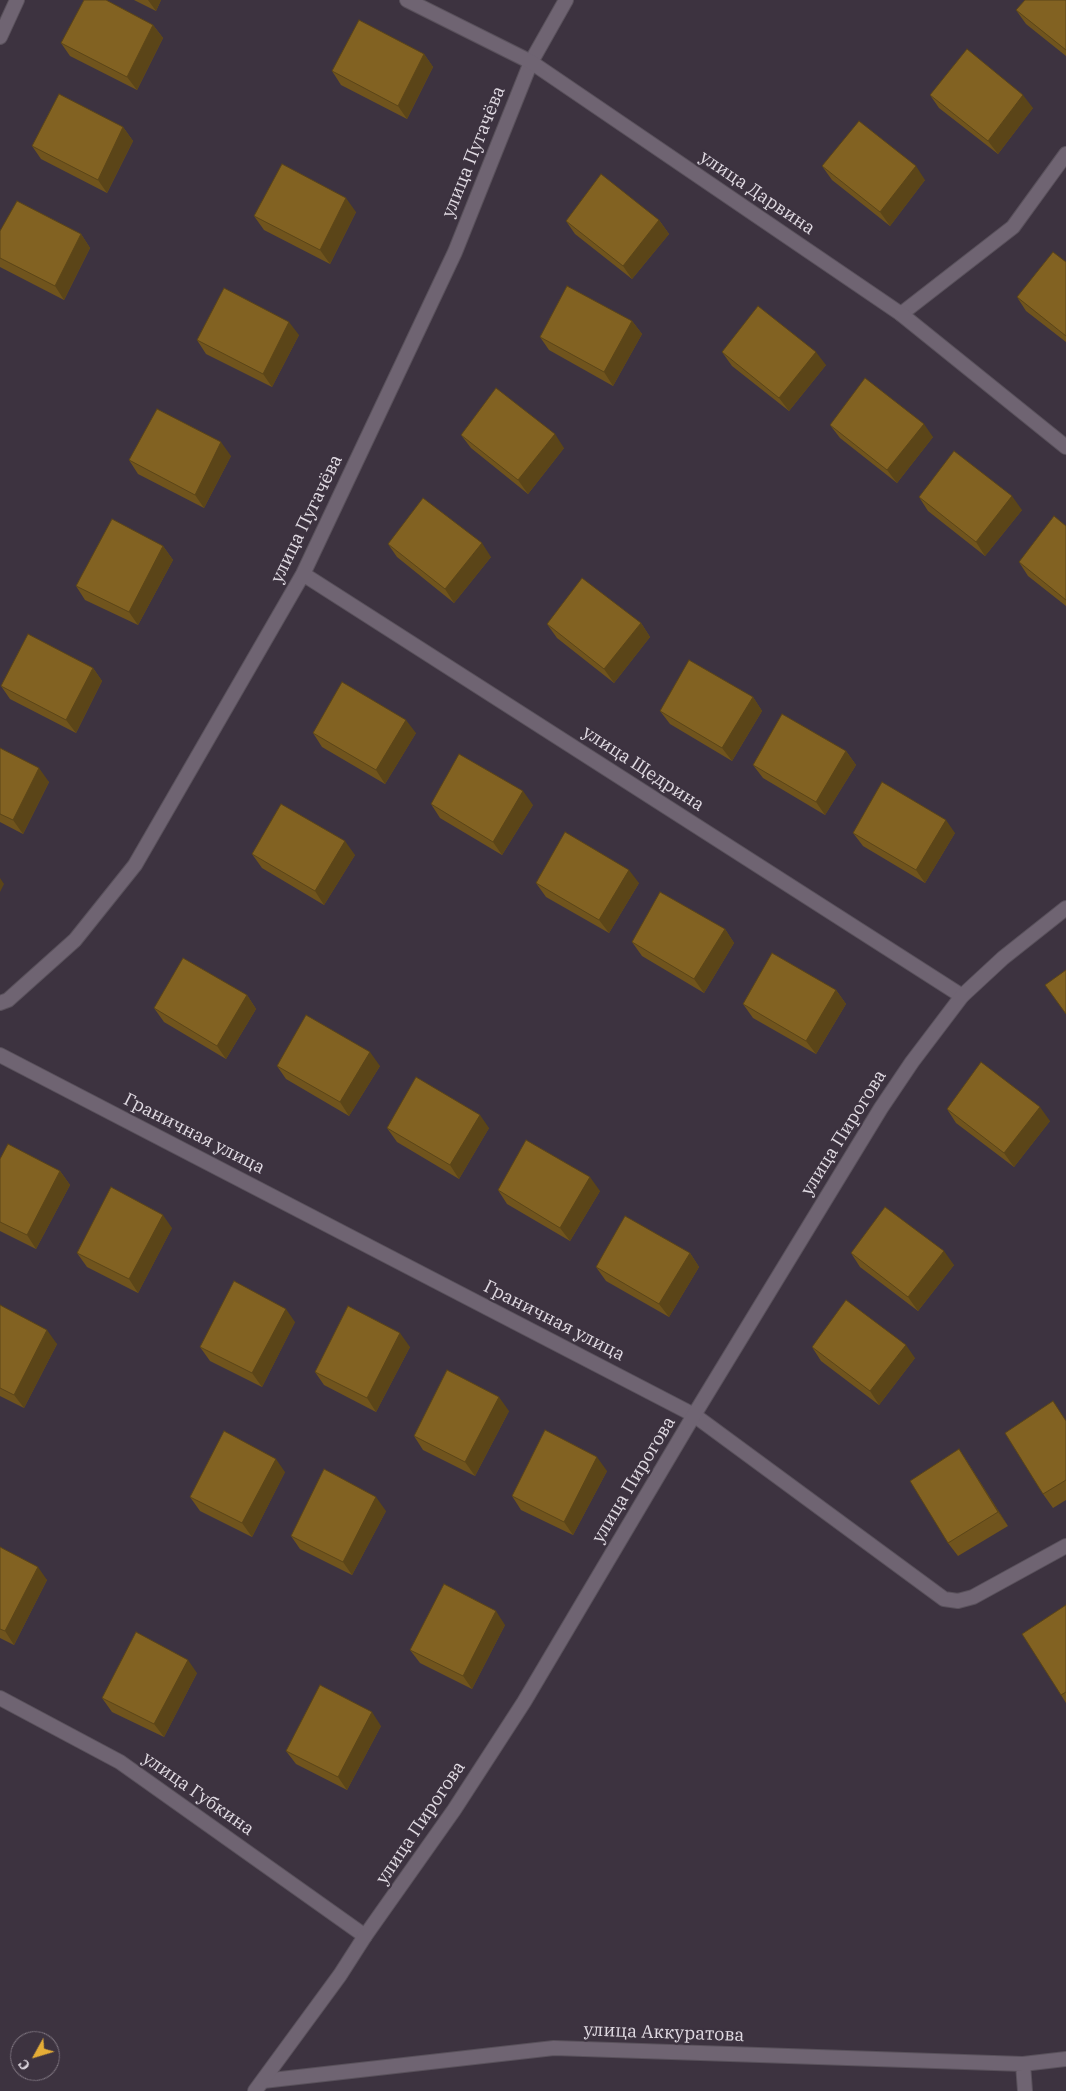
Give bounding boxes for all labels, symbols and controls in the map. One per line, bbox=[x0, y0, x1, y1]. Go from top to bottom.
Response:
street label: улица Пугачёва bbox=[438, 83, 510, 221]
street label: улица Дарвина bbox=[695, 146, 819, 240]
street label: улица Пугачёва bbox=[267, 451, 347, 587]
street label: улица Щедрина bbox=[578, 722, 708, 816]
street label: улица Пирогова bbox=[797, 1066, 891, 1200]
street label: Граничная улица bbox=[120, 1089, 268, 1179]
street label: Граничная улица bbox=[480, 1276, 628, 1366]
street label: улица Пирогова bbox=[588, 1413, 680, 1547]
street label: улица Губкина bbox=[138, 1748, 258, 1840]
street label: улица Пирогова bbox=[372, 1757, 470, 1889]
street label: улица Аккуратова bbox=[583, 2019, 745, 2047]
north arrow bbox=[10, 2031, 60, 2081]
text: С bbox=[14, 2056, 34, 2074]

